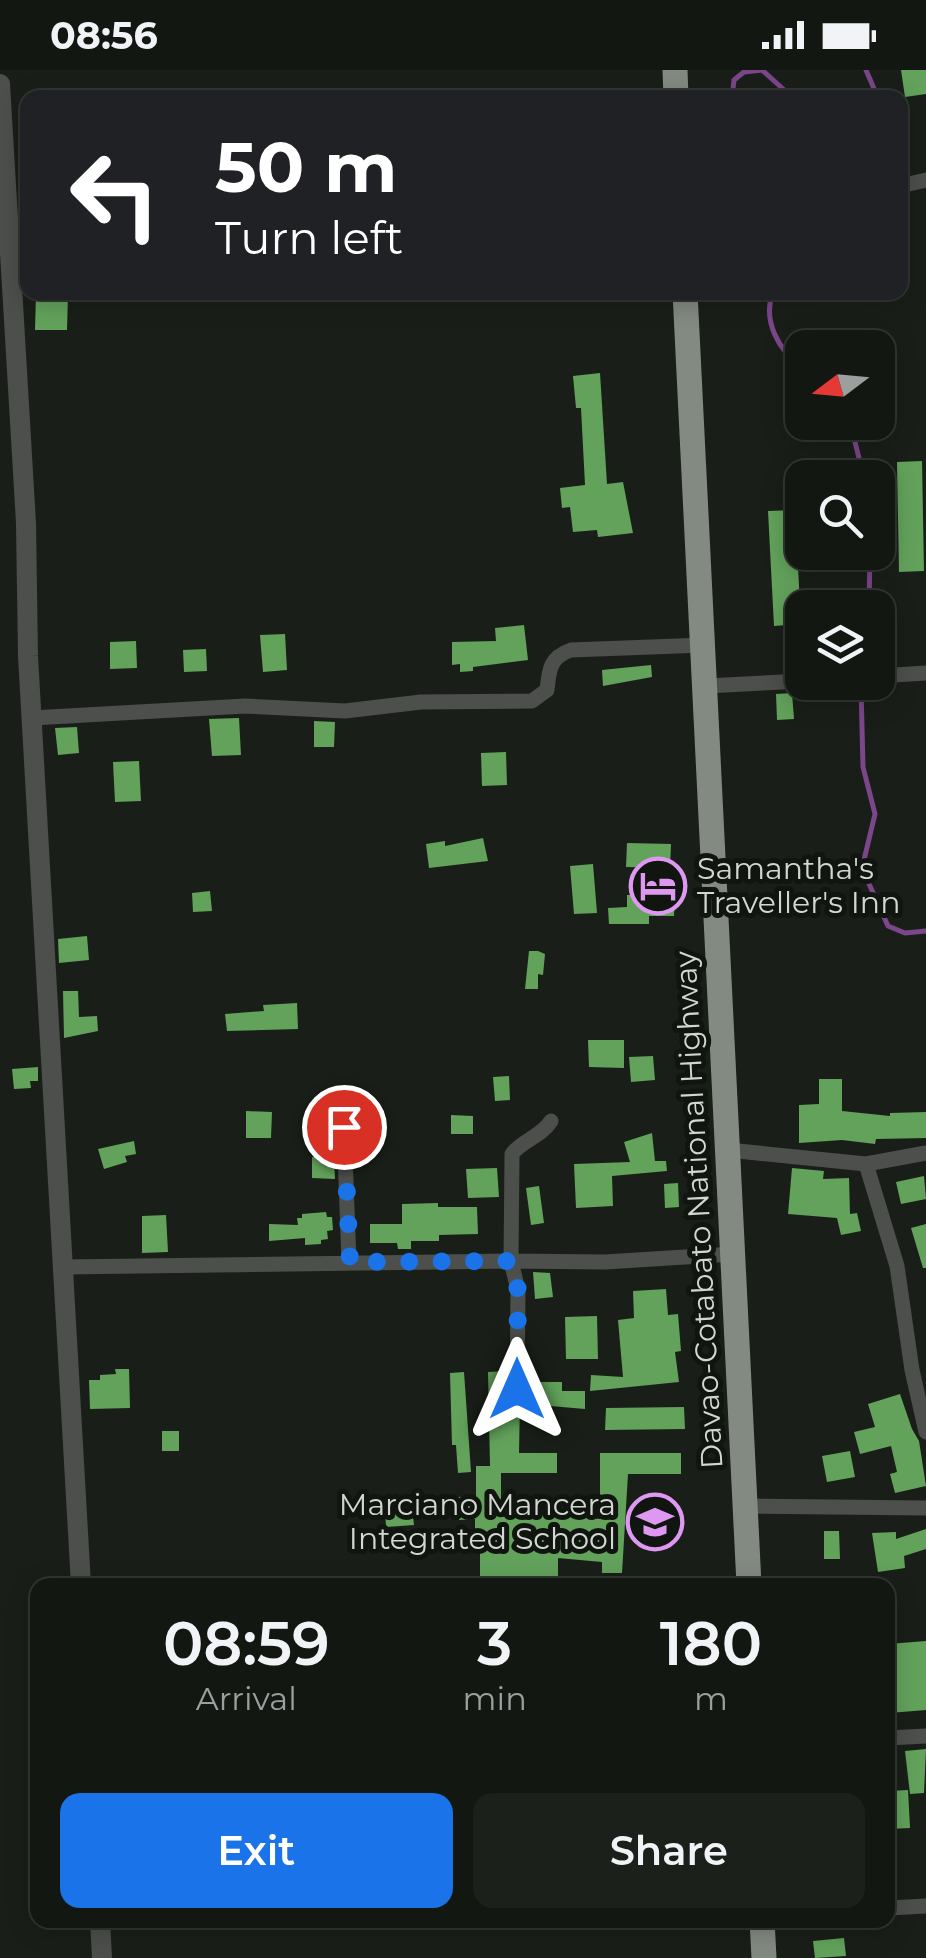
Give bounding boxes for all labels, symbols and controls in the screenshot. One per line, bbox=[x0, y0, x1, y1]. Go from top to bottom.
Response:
text: 08:56 bbox=[50, 12, 158, 59]
text: 50 m bbox=[215, 124, 397, 210]
icon: left bbox=[50, 130, 180, 260]
text: Turn left bbox=[215, 210, 403, 265]
north arrow bbox=[785, 330, 895, 440]
map controls bbox=[785, 330, 895, 700]
button: search bbox=[785, 460, 895, 570]
button: layers bbox=[785, 590, 895, 700]
place label: Samantha's Traveller's Inn bbox=[697, 850, 900, 921]
hotel icon: Samantha's Traveller's Inn bbox=[628, 856, 688, 916]
street label: Davao-Cotabato National Highway bbox=[666, 949, 731, 1470]
pin bbox=[302, 1085, 387, 1170]
icon: arrive bbox=[317, 1100, 372, 1155]
position arrow bbox=[465, 1337, 569, 1441]
place label: Marciano Mancera Integrated School bbox=[339, 1486, 616, 1557]
school or university icon: Marciano Mancera Integrated School bbox=[625, 1492, 685, 1552]
text: 08:59 bbox=[163, 1607, 330, 1680]
text: 3 bbox=[477, 1607, 512, 1680]
text: 180 bbox=[660, 1607, 762, 1680]
text: Arrival bbox=[196, 1679, 297, 1718]
text: min bbox=[463, 1679, 527, 1718]
text: m bbox=[694, 1679, 728, 1718]
button: Exit bbox=[60, 1793, 453, 1908]
button: Share bbox=[473, 1793, 865, 1908]

